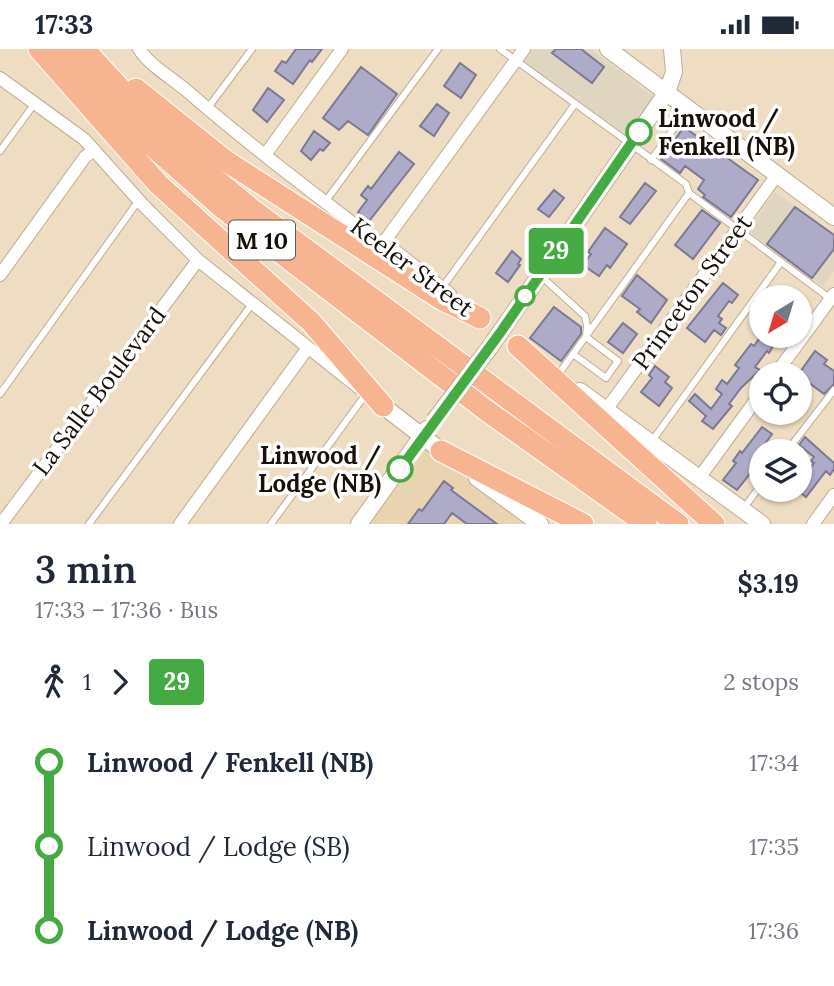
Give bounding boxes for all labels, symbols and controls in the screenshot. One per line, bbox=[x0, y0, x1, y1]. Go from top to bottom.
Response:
text: 17:33 bbox=[35, 8, 93, 41]
place label: Linwood / Fenkell (NB) bbox=[658, 103, 795, 162]
marker: Linwood / Fenkell (NB) bbox=[626, 119, 652, 145]
street label: Princeton Street bbox=[625, 208, 759, 376]
street label: Keeler Street bbox=[344, 211, 480, 324]
road number: M 10 bbox=[229, 221, 295, 259]
line badge: 29 bbox=[524, 228, 588, 274]
text: 29 bbox=[543, 235, 569, 266]
north arrow bbox=[749, 285, 812, 348]
map controls bbox=[749, 285, 812, 502]
unlabelled marker bbox=[515, 286, 535, 306]
street label: La Salle Boulevard bbox=[26, 301, 172, 481]
button: locate bbox=[749, 362, 812, 425]
button: layers bbox=[749, 439, 812, 502]
place label: Linwood / Lodge (NB) bbox=[258, 440, 381, 499]
marker: Linwood / Lodge (NB) bbox=[387, 456, 413, 482]
text: 3 min bbox=[35, 545, 137, 593]
text: $3.19 bbox=[738, 567, 799, 600]
text: 17:33 – 17:36 · Bus bbox=[35, 595, 218, 624]
icon: walk bbox=[35, 663, 73, 701]
icon: forward bbox=[101, 663, 139, 701]
text: 29 bbox=[163, 666, 190, 697]
text: 1 bbox=[83, 667, 91, 696]
text: 2 stops bbox=[723, 667, 799, 696]
text: Linwood / Fenkell (NB) bbox=[87, 746, 373, 779]
text: 17:34 bbox=[749, 748, 799, 777]
text: Linwood / Lodge (SB) bbox=[87, 830, 350, 863]
text: 17:35 bbox=[749, 832, 799, 861]
text: Linwood / Lodge (NB) bbox=[87, 914, 358, 947]
text: 17:36 bbox=[748, 916, 799, 945]

